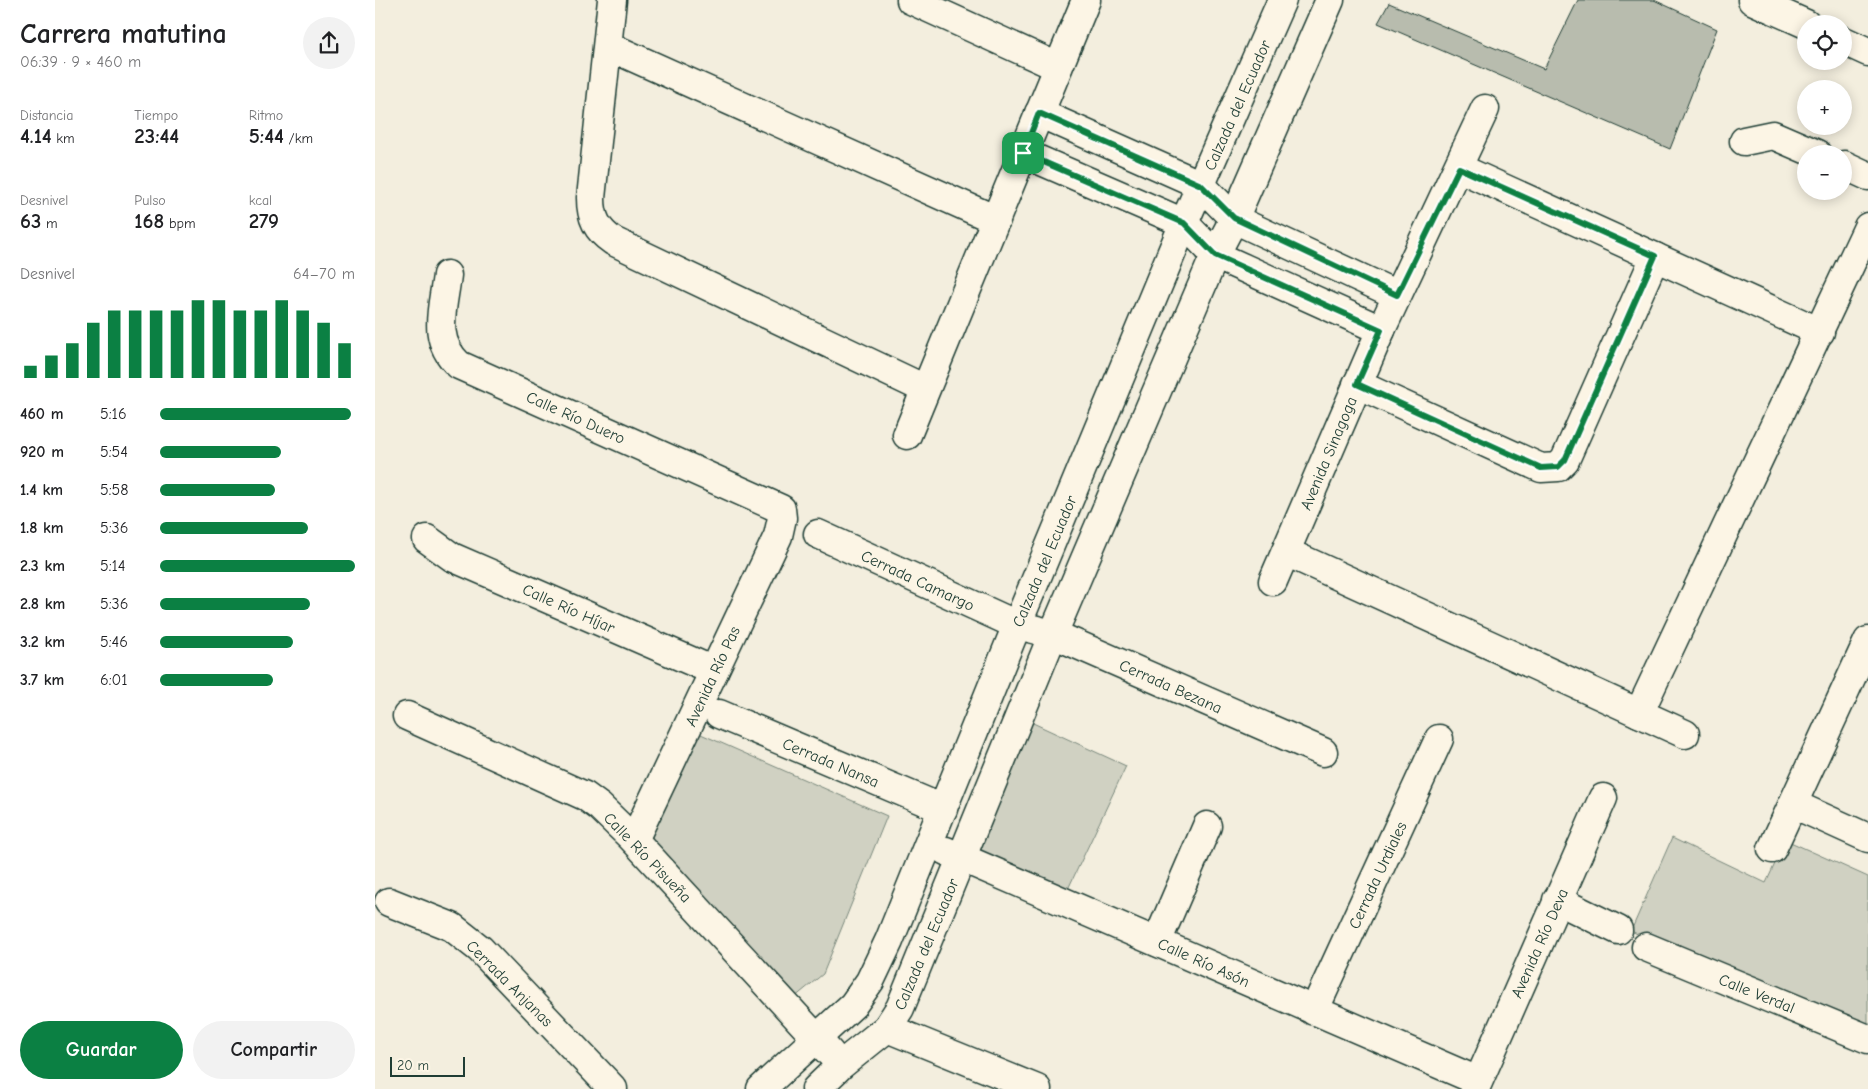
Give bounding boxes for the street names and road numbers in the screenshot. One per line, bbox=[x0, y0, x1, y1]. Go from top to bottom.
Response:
street label: Calzada del Ecuador bbox=[1201, 37, 1275, 173]
street label: Calle Río Duero bbox=[523, 388, 628, 448]
street label: Avenida Sinagoga bbox=[1297, 394, 1361, 513]
street label: Calzada del Ecuador bbox=[1009, 492, 1081, 630]
street label: Cerrada Camargo bbox=[858, 547, 977, 615]
street label: Calle Río Híjar bbox=[520, 581, 618, 638]
street label: Avenida Río Pas bbox=[682, 623, 744, 729]
street label: Cerrada Bezana bbox=[1116, 656, 1225, 718]
street label: Cerrada Nansa bbox=[780, 734, 882, 791]
street label: Calle Río Pisueña bbox=[600, 809, 695, 906]
street label: Cerrada Urdiales bbox=[1345, 819, 1411, 932]
street label: Calzada del Ecuador bbox=[891, 875, 963, 1013]
street label: Avenida Río Deva bbox=[1508, 886, 1572, 1001]
street label: Calle Río Asón bbox=[1155, 935, 1252, 991]
street label: Cerrada Anjanas bbox=[462, 937, 556, 1031]
street label: Calle Verdal bbox=[1716, 971, 1797, 1017]

